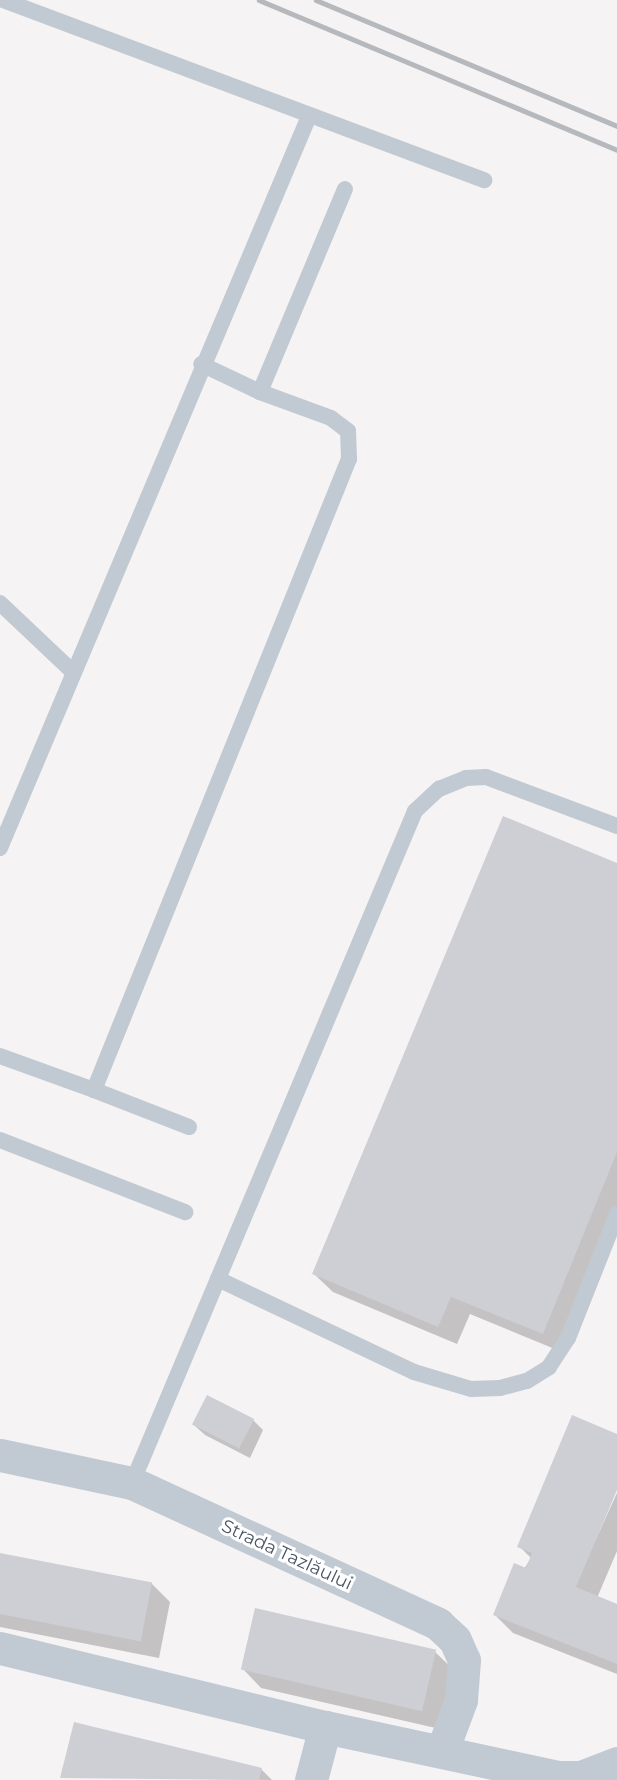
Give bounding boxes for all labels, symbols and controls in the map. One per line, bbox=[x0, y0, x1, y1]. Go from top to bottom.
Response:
street label: Strada Tazlăului bbox=[218, 1515, 356, 1595]

